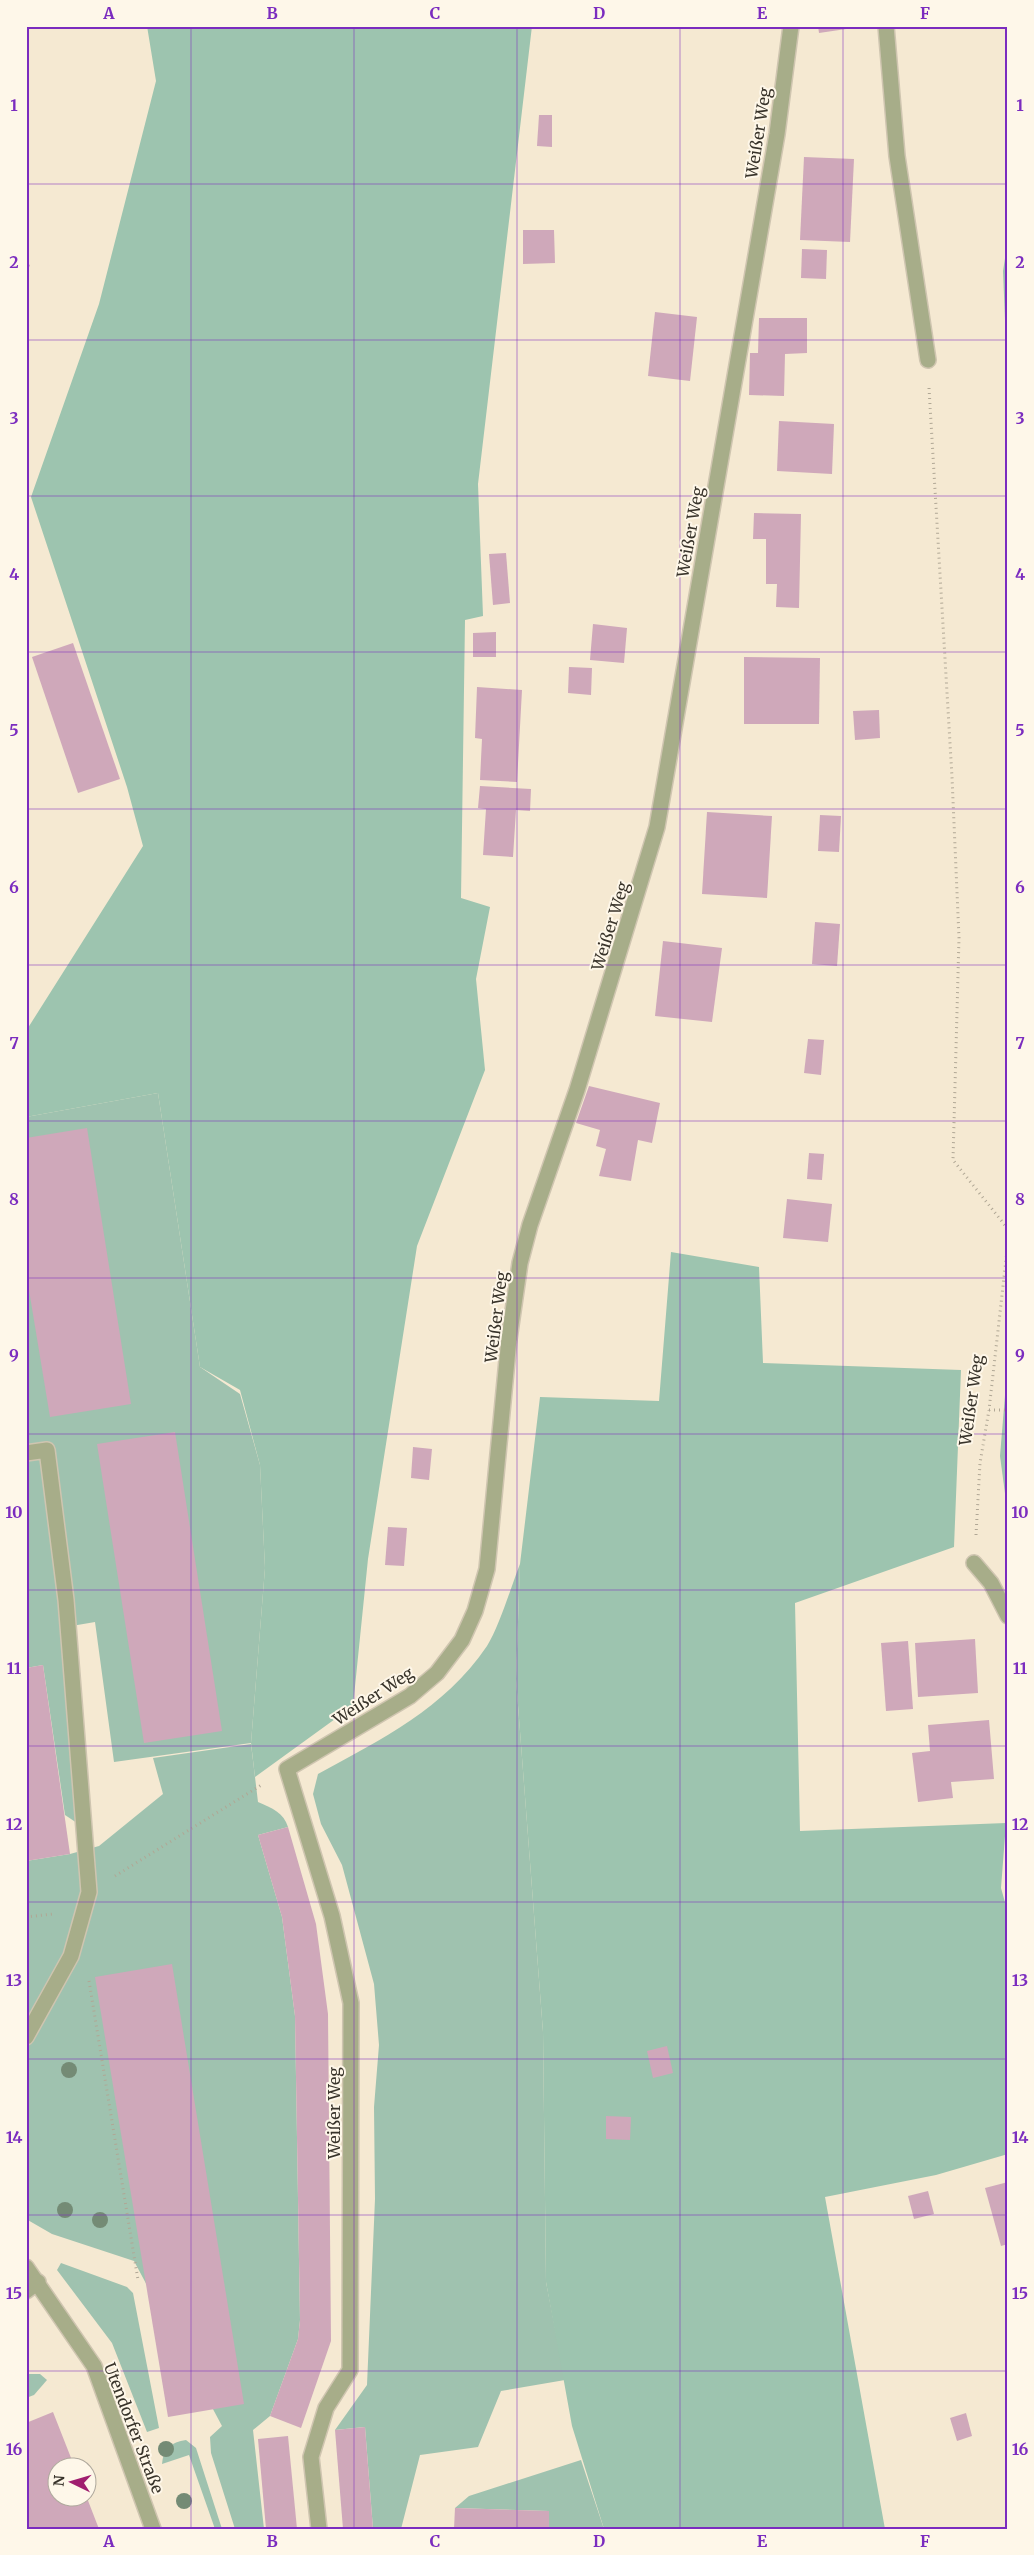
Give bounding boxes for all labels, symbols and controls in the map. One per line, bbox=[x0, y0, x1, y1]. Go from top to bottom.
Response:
text: A bbox=[102, 3, 115, 23]
text: B bbox=[266, 3, 278, 23]
text: C bbox=[430, 3, 440, 23]
text: D bbox=[593, 3, 605, 23]
text: E bbox=[757, 3, 768, 23]
text: F bbox=[920, 3, 930, 23]
street label: Weißer Weg bbox=[741, 86, 775, 181]
text: 1 bbox=[10, 95, 18, 115]
text: 1 bbox=[1016, 95, 1024, 115]
text: 2 bbox=[9, 252, 19, 272]
text: 2 bbox=[1015, 252, 1025, 272]
text: 3 bbox=[9, 408, 19, 428]
text: 3 bbox=[1015, 408, 1025, 428]
street label: Weißer Weg bbox=[672, 485, 708, 580]
text: 4 bbox=[9, 564, 19, 584]
text: 4 bbox=[1015, 564, 1025, 584]
text: 5 bbox=[9, 720, 19, 740]
text: 5 bbox=[1015, 720, 1025, 740]
text: 6 bbox=[9, 877, 19, 897]
text: 6 bbox=[1015, 877, 1025, 897]
street label: Weißer Weg bbox=[587, 879, 633, 974]
text: 7 bbox=[9, 1033, 19, 1053]
text: 7 bbox=[1015, 1033, 1025, 1053]
text: 8 bbox=[9, 1189, 19, 1209]
text: 8 bbox=[1015, 1189, 1025, 1209]
street label: Weißer Weg bbox=[480, 1270, 512, 1365]
text: 9 bbox=[9, 1345, 19, 1365]
text: 9 bbox=[1015, 1345, 1025, 1365]
street label: Weißer Weg bbox=[955, 1353, 987, 1448]
text: 10 bbox=[5, 1502, 23, 1522]
text: 10 bbox=[1011, 1502, 1029, 1522]
text: 11 bbox=[7, 1658, 22, 1678]
text: 11 bbox=[1013, 1658, 1028, 1678]
street label: Weißer Weg bbox=[328, 1662, 417, 1730]
text: 12 bbox=[6, 1814, 22, 1834]
text: 12 bbox=[1012, 1814, 1028, 1834]
text: 13 bbox=[6, 1970, 22, 1990]
text: 13 bbox=[1012, 1970, 1028, 1990]
street label: Weißer Weg bbox=[324, 2067, 344, 2160]
text: 14 bbox=[6, 2127, 22, 2147]
text: 14 bbox=[1012, 2127, 1028, 2147]
text: 15 bbox=[6, 2283, 22, 2303]
text: 15 bbox=[1012, 2283, 1028, 2303]
street label: Utendorfer Straße bbox=[100, 2360, 168, 2496]
text: 16 bbox=[6, 2439, 22, 2459]
text: 16 bbox=[1012, 2439, 1028, 2459]
north arrow bbox=[48, 2458, 98, 2508]
text: N bbox=[50, 2475, 68, 2487]
text: A bbox=[102, 2531, 115, 2551]
text: B bbox=[266, 2531, 278, 2551]
text: C bbox=[430, 2531, 440, 2551]
text: D bbox=[593, 2531, 605, 2551]
text: E bbox=[757, 2531, 768, 2551]
text: F bbox=[920, 2531, 930, 2551]

